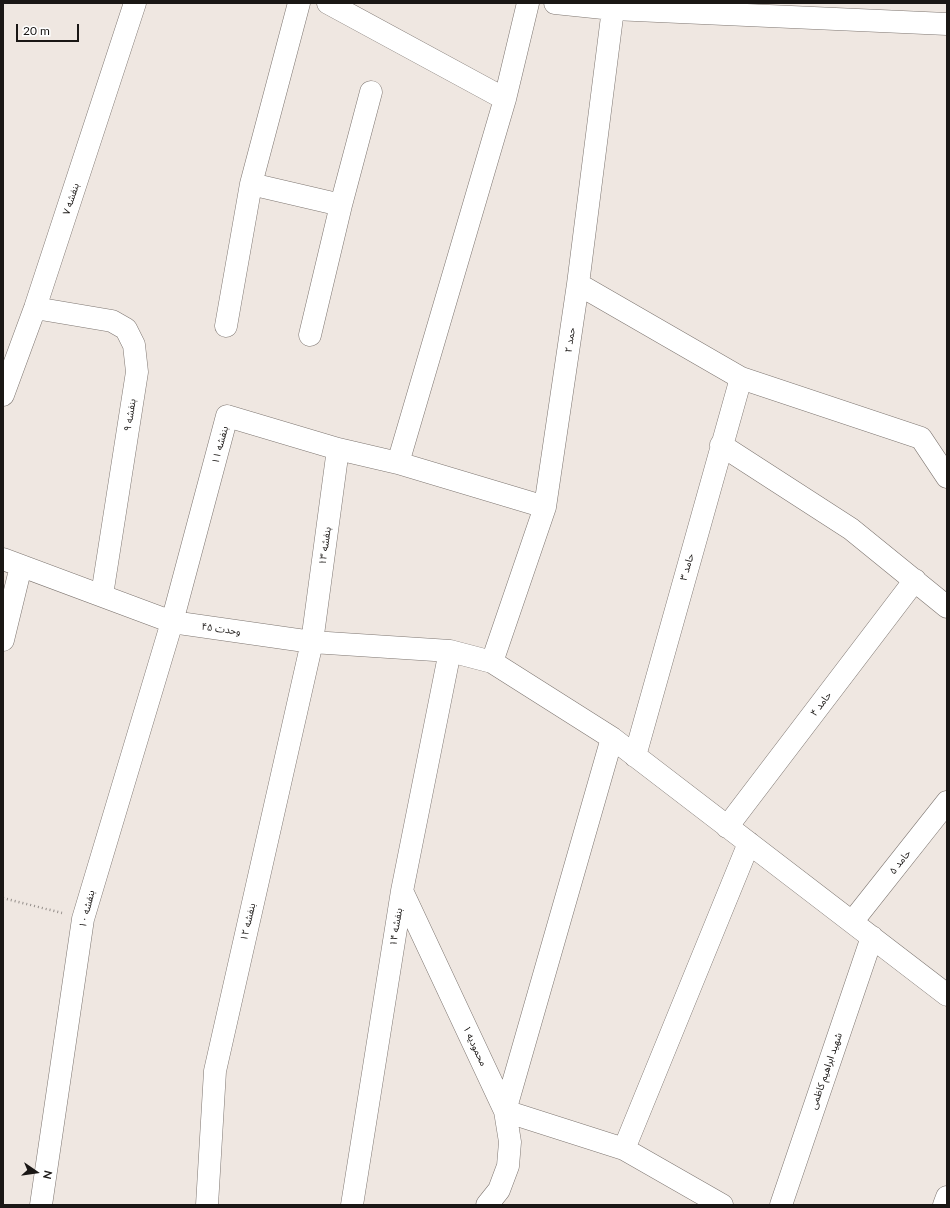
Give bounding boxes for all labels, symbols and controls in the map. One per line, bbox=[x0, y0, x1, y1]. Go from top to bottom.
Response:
scale bar bbox=[18, 16, 81, 42]
text: 20 m bbox=[23, 23, 50, 38]
street label: بنفشه ۷ bbox=[60, 182, 82, 216]
street label: حمد ۲ bbox=[562, 327, 578, 353]
street label: بنفشه ۹ bbox=[122, 398, 138, 432]
street label: بنفشه ۱۱ bbox=[209, 425, 231, 465]
street label: بنفشه ۱۳ bbox=[316, 526, 334, 566]
street label: حامد ۳ bbox=[677, 552, 697, 582]
street label: وحدت ۴۵ bbox=[201, 620, 241, 638]
street label: حامد ۴ bbox=[808, 689, 834, 719]
street label: حامد ۵ bbox=[887, 847, 913, 877]
street label: بنفشه ۱۰ bbox=[77, 889, 97, 929]
street label: بنفشه ۱۲ bbox=[238, 902, 258, 942]
street label: بنفشه ۱۴ bbox=[387, 907, 405, 947]
street label: محمودیه ۱ bbox=[460, 1024, 490, 1068]
street label: شهید ابراهیم کاظمی bbox=[807, 1031, 845, 1111]
north arrow bbox=[16, 1152, 56, 1192]
text: N bbox=[41, 1169, 55, 1180]

